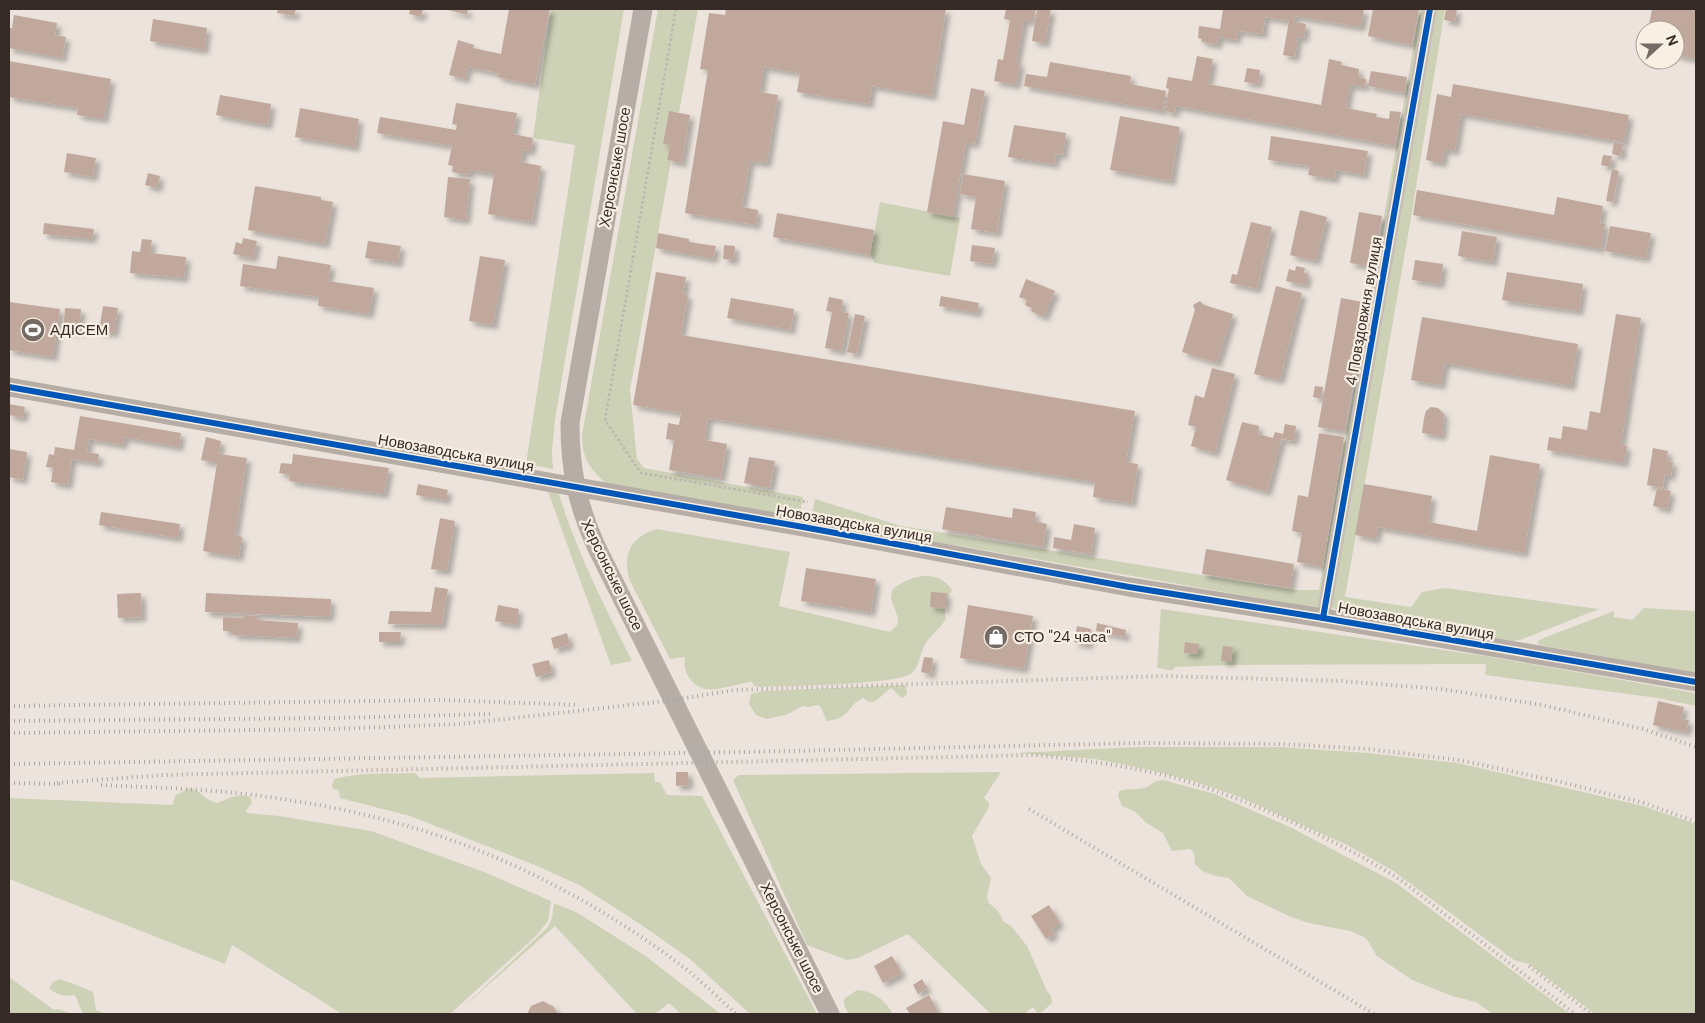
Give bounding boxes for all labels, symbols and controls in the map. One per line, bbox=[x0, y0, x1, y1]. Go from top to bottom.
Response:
north arrow bbox=[1635, 20, 1685, 70]
text: N bbox=[1662, 32, 1682, 48]
street label: Херсонське шосе bbox=[595, 105, 635, 229]
street label: 4 Повздовжня вулиця bbox=[1341, 235, 1387, 387]
sports icon: АДІСЕМ bbox=[20, 317, 46, 343]
place label: АДІСЕМ bbox=[50, 320, 108, 340]
street label: Новозаводська вулиця bbox=[376, 429, 536, 477]
street label: Новозаводська вулиця bbox=[774, 500, 934, 548]
street label: Херсонське шосе bbox=[576, 516, 648, 634]
street label: Новозаводська вулиця bbox=[1336, 597, 1496, 645]
shop icon: СТО "24 часа" bbox=[983, 624, 1009, 650]
place label: СТО "24 часа" bbox=[1014, 627, 1111, 647]
street label: Херсонське шосе bbox=[755, 879, 829, 997]

